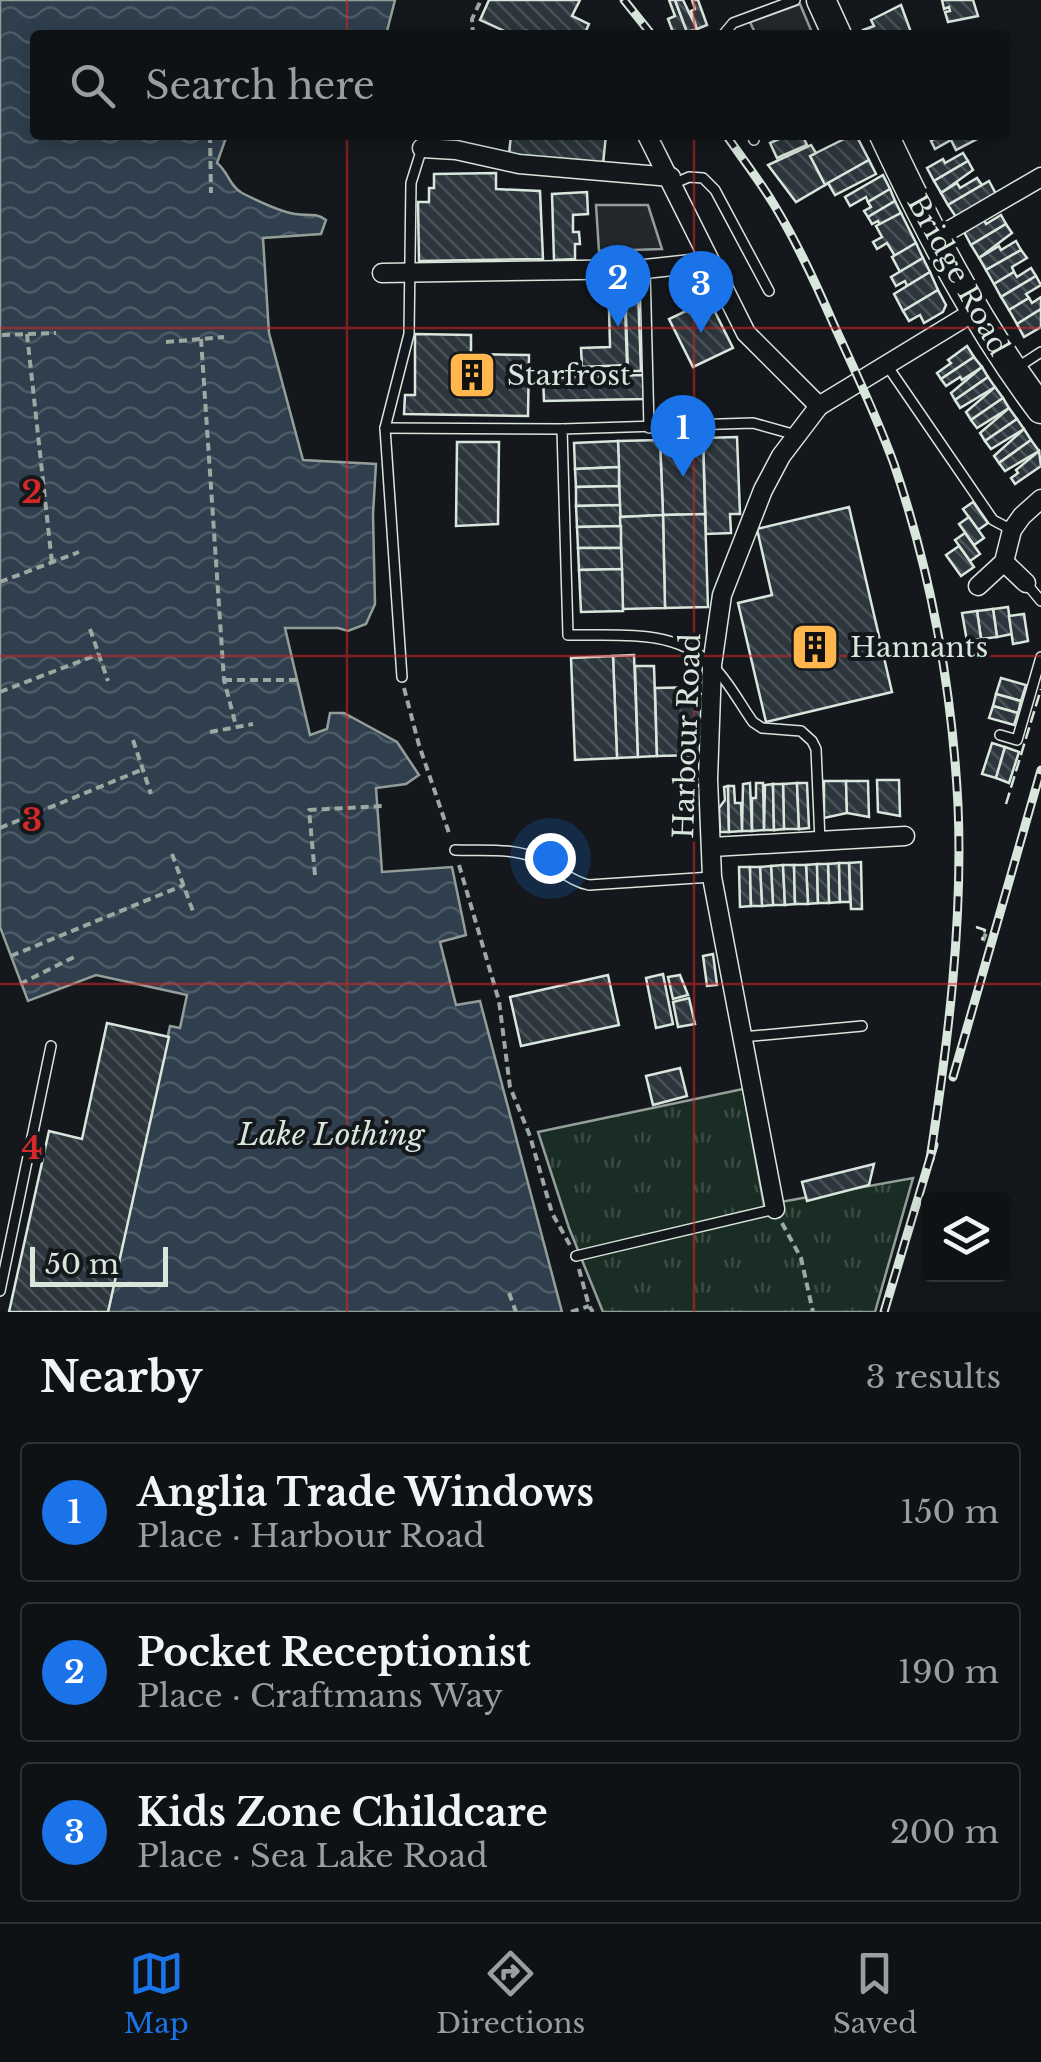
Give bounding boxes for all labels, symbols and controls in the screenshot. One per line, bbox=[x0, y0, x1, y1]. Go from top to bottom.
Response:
search box bbox=[30, 30, 1011, 140]
icon: search bbox=[65, 58, 120, 113]
text: Search here bbox=[145, 62, 375, 109]
street label: Bridge Road bbox=[899, 188, 1017, 362]
pin: 2 bbox=[586, 245, 650, 327]
pin: 3 bbox=[668, 250, 734, 333]
building icon: Starfrost bbox=[446, 349, 498, 401]
place label: Starfrost bbox=[507, 358, 631, 393]
pin: 1 bbox=[650, 394, 716, 477]
text: 2 bbox=[22, 472, 42, 512]
building icon: Hannants bbox=[789, 621, 841, 673]
place label: Hannants bbox=[850, 630, 988, 665]
street label: Harbour Road bbox=[666, 633, 708, 839]
text: 3 bbox=[22, 800, 42, 840]
your location bbox=[525, 833, 576, 884]
water label: Lake Lothing bbox=[237, 1116, 425, 1153]
text: 4 bbox=[21, 1128, 43, 1168]
map controls bbox=[921, 1192, 1011, 1282]
button: layers bbox=[921, 1192, 1011, 1282]
scale bar bbox=[30, 1242, 168, 1286]
text: 50 m bbox=[45, 1247, 119, 1282]
text: Nearby bbox=[40, 1351, 203, 1403]
text: 3 results bbox=[866, 1357, 1001, 1397]
text: Anglia Trade Windows bbox=[137, 1469, 594, 1516]
text: 1 bbox=[68, 1492, 81, 1532]
text: 150 m bbox=[900, 1492, 999, 1532]
text: Place · Harbour Road bbox=[137, 1516, 485, 1556]
text: Pocket Receptionist bbox=[137, 1629, 531, 1676]
text: 2 bbox=[64, 1652, 85, 1692]
text: 190 m bbox=[898, 1652, 999, 1692]
text: Place · Craftmans Way bbox=[137, 1676, 503, 1716]
text: Kids Zone Childcare bbox=[137, 1789, 548, 1836]
text: 3 bbox=[64, 1812, 85, 1852]
text: 200 m bbox=[890, 1812, 999, 1852]
text: Place · Sea Lake Road bbox=[137, 1836, 488, 1876]
tab: Map bbox=[124, 1946, 189, 2041]
tab: Directions bbox=[436, 1946, 585, 2041]
tab: Saved bbox=[833, 1946, 917, 2041]

